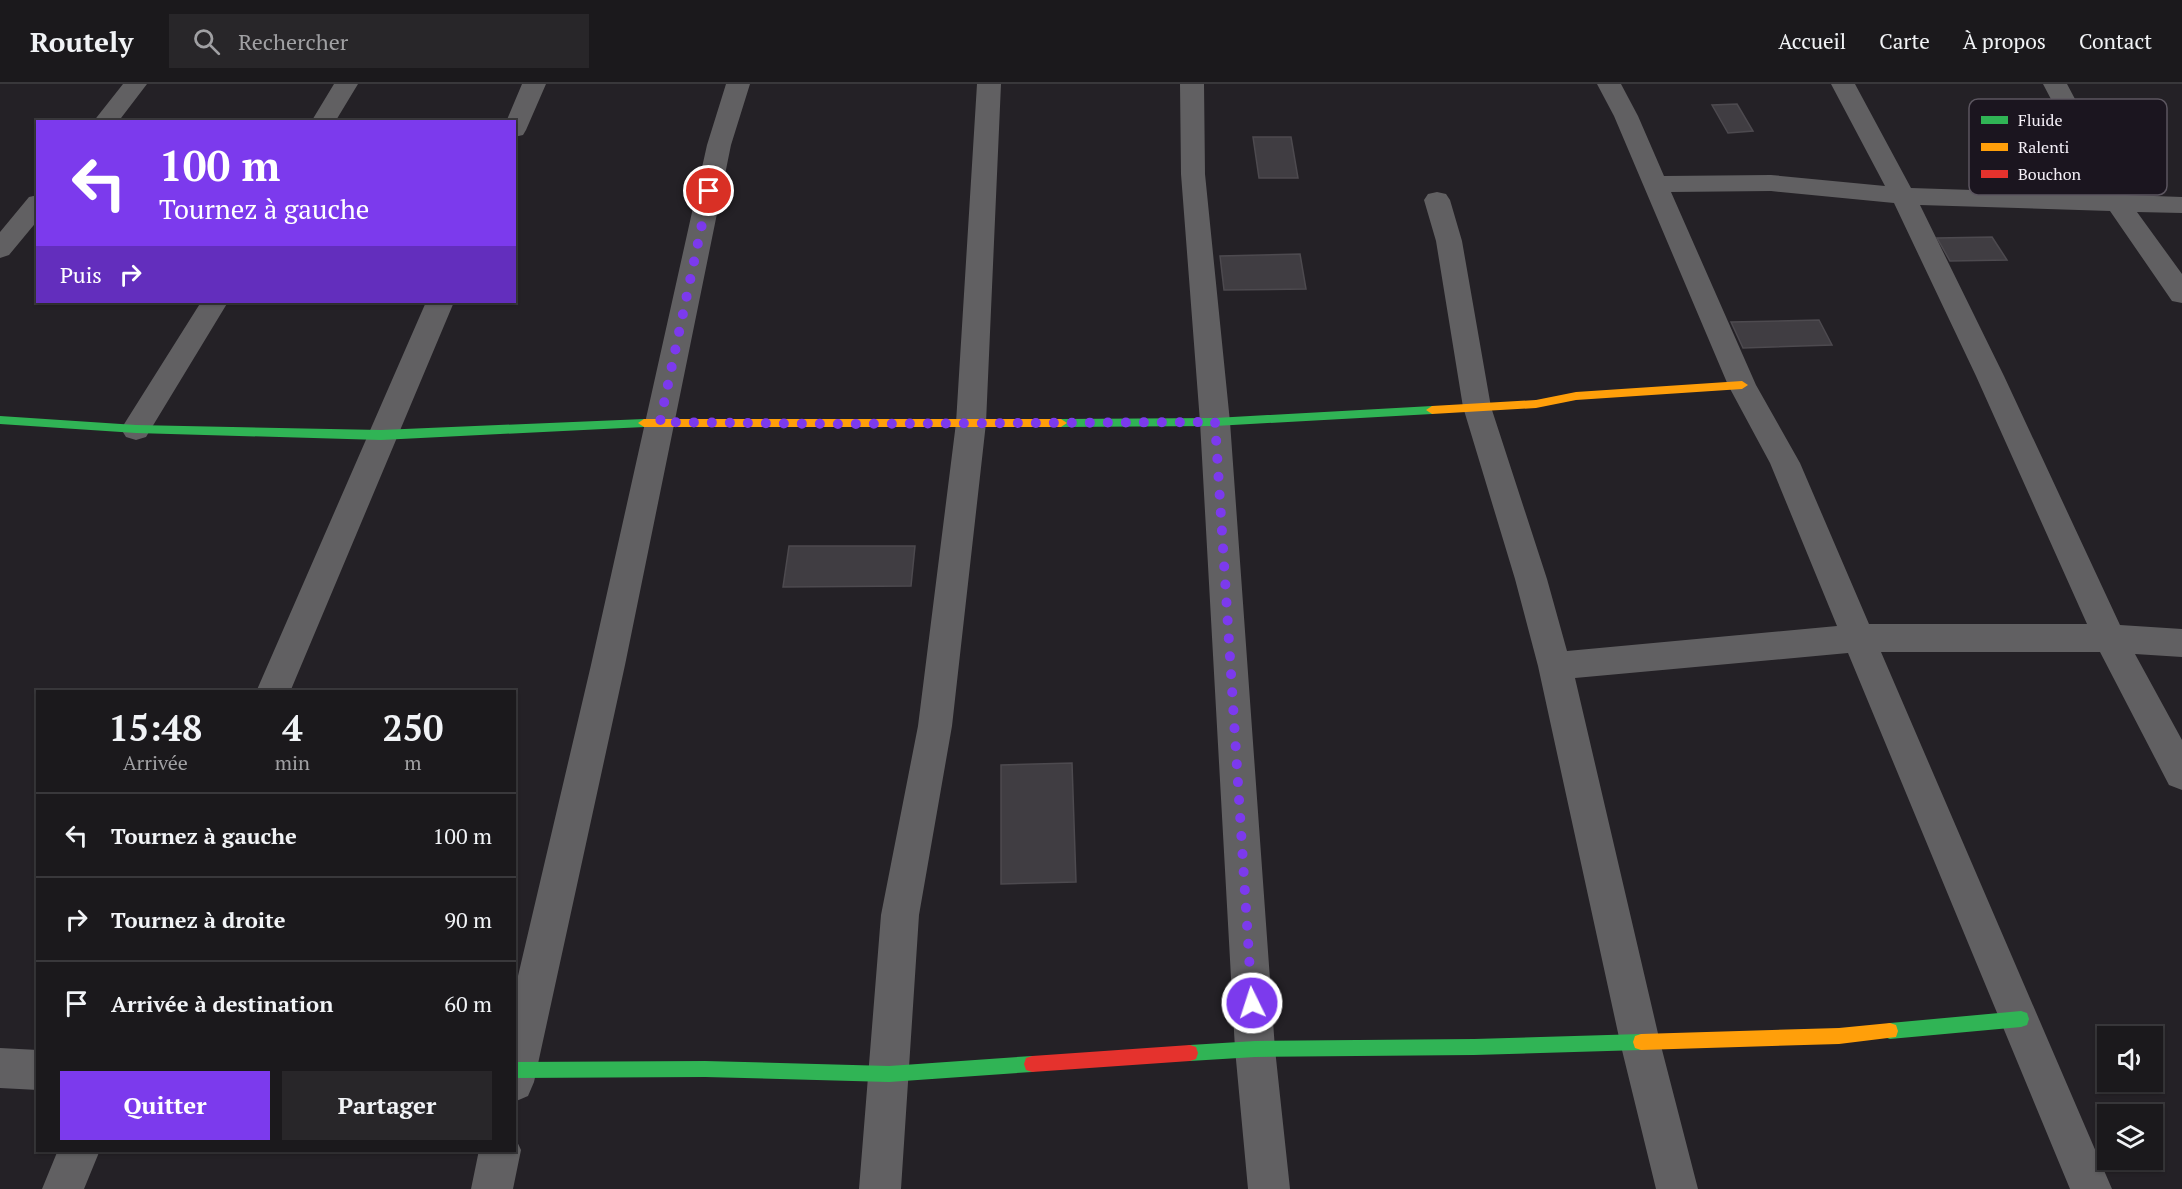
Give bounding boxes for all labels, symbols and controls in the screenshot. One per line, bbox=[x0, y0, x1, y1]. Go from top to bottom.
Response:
search box bbox=[169, 14, 589, 68]
text: Routely bbox=[30, 23, 133, 60]
icon: search bbox=[190, 25, 223, 58]
text: Rechercher bbox=[238, 27, 348, 56]
text: Accueil bbox=[1778, 27, 1846, 55]
text: Carte bbox=[1879, 27, 1930, 55]
text: À propos bbox=[1963, 27, 2046, 55]
text: Contact bbox=[2079, 27, 2152, 55]
legend bbox=[1969, 99, 2167, 195]
text: Fluide bbox=[2018, 109, 2062, 131]
text: Ralenti bbox=[2018, 136, 2070, 158]
text: 100 m bbox=[159, 137, 280, 193]
icon: left bbox=[60, 144, 138, 222]
text: Bouchon bbox=[2018, 163, 2082, 185]
pin bbox=[683, 165, 734, 216]
icon: arrive bbox=[692, 174, 725, 207]
text: Tournez à gauche bbox=[159, 191, 369, 227]
icon: right bbox=[114, 258, 147, 291]
text: Puis bbox=[60, 260, 102, 289]
text: 15:48 bbox=[109, 704, 202, 751]
text: 4 bbox=[282, 704, 303, 751]
text: 250 bbox=[382, 704, 443, 751]
text: Arrivée bbox=[123, 749, 188, 776]
text: min bbox=[275, 749, 310, 776]
text: m bbox=[404, 749, 422, 776]
icon: left bbox=[60, 819, 93, 852]
text: Tournez à gauche bbox=[111, 821, 297, 850]
text: 100 m bbox=[432, 821, 492, 850]
icon: right bbox=[60, 903, 93, 936]
text: Tournez à droite bbox=[111, 905, 286, 934]
text: 90 m bbox=[444, 905, 492, 934]
position arrow bbox=[1220, 971, 1284, 1035]
icon: arrive bbox=[60, 987, 93, 1020]
text: Arrivée à destination bbox=[111, 989, 333, 1018]
text: 60 m bbox=[444, 989, 492, 1018]
map controls bbox=[2097, 1026, 2163, 1170]
button: sound bbox=[2097, 1026, 2163, 1092]
button: Quitter bbox=[60, 1071, 270, 1140]
button: Partager bbox=[282, 1071, 492, 1140]
button: layers bbox=[2097, 1104, 2163, 1170]

